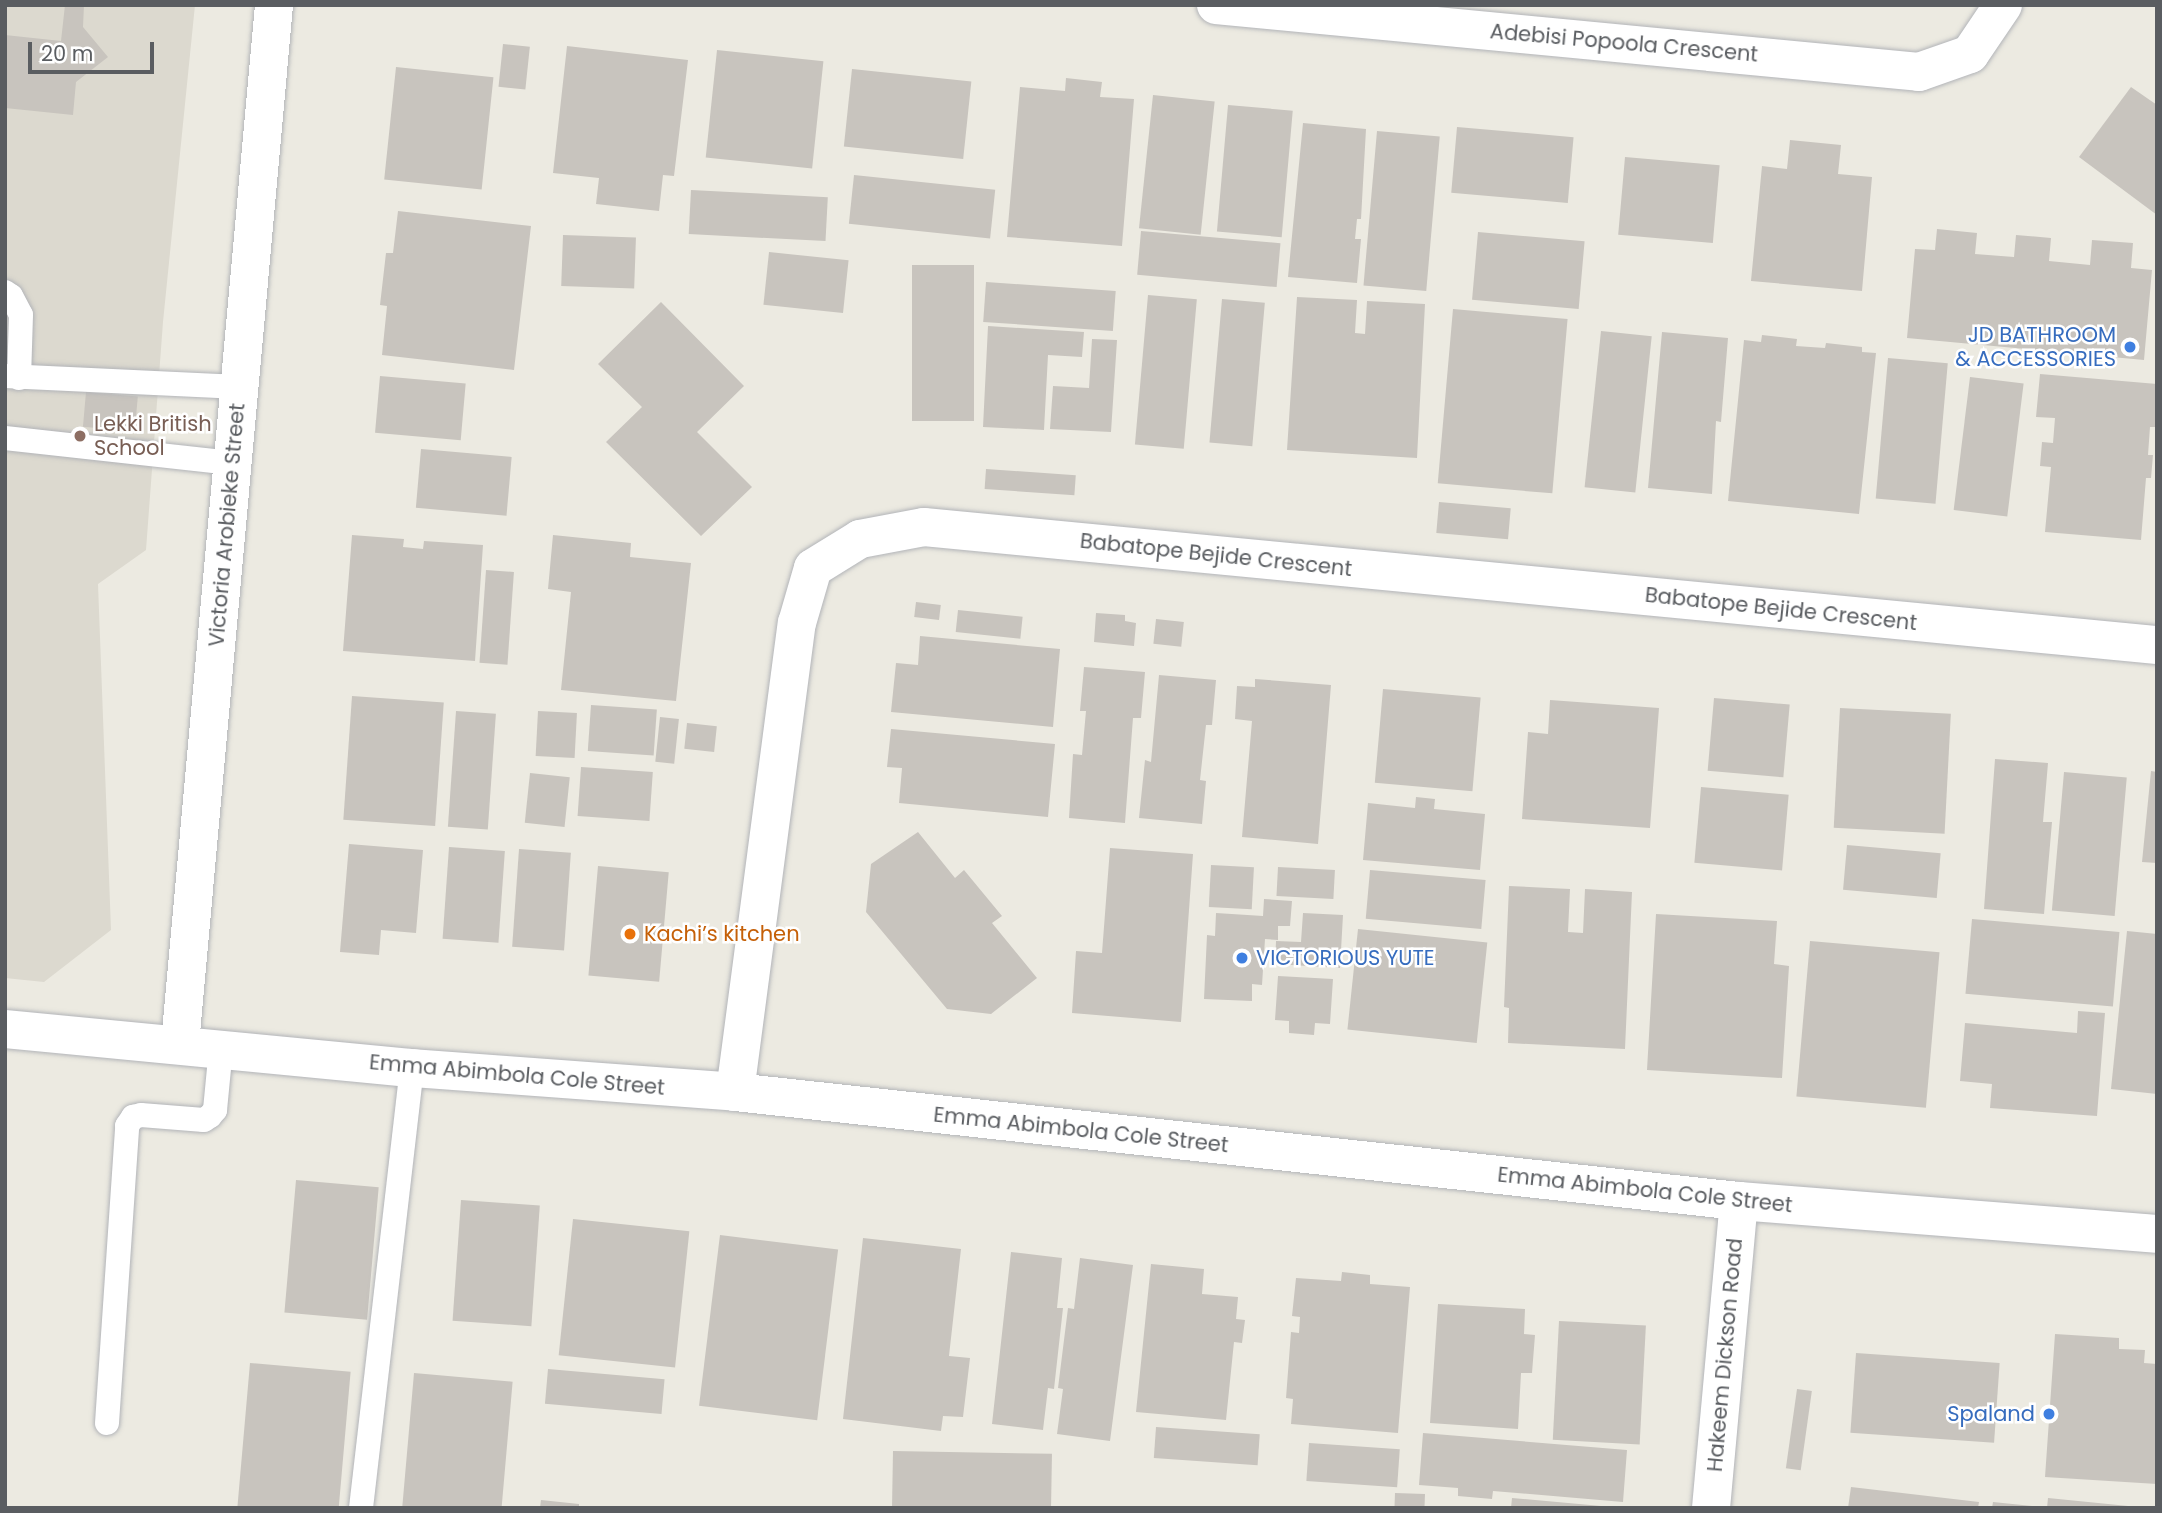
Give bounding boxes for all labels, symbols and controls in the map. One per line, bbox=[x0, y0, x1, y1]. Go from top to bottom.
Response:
street label: Adebisi Popoola Crescent bbox=[1489, 19, 1759, 67]
scale bar bbox=[32, 28, 158, 72]
text: 20 m bbox=[41, 39, 94, 68]
place label: JD BATHROOM & ACCESSORIES bbox=[1955, 322, 2116, 372]
marker: JD BATHROOM & ACCESSORIES bbox=[2122, 339, 2138, 355]
street label: Victoria Arobieke Street bbox=[204, 402, 250, 648]
place label: Lekki British School bbox=[94, 411, 212, 461]
marker: Lekki British School bbox=[72, 428, 88, 444]
street label: Babatope Bejide Crescent bbox=[1079, 528, 1353, 582]
street label: Babatope Bejide Crescent bbox=[1644, 582, 1918, 636]
place label: Kachi’s kitchen bbox=[644, 921, 800, 947]
marker: Kachi’s kitchen bbox=[622, 926, 638, 942]
place label: VICTORIOUS YUTE bbox=[1256, 945, 1435, 971]
marker: VICTORIOUS YUTE bbox=[1234, 950, 1250, 966]
street label: Emma Abimbola Cole Street bbox=[368, 1050, 666, 1100]
street label: Emma Abimbola Cole Street bbox=[932, 1102, 1230, 1158]
street label: Emma Abimbola Cole Street bbox=[1496, 1162, 1794, 1218]
street label: Hakeem Dickson Road bbox=[1702, 1237, 1748, 1473]
place label: Spaland bbox=[1947, 1401, 2035, 1427]
marker: Spaland bbox=[2041, 1406, 2057, 1422]

